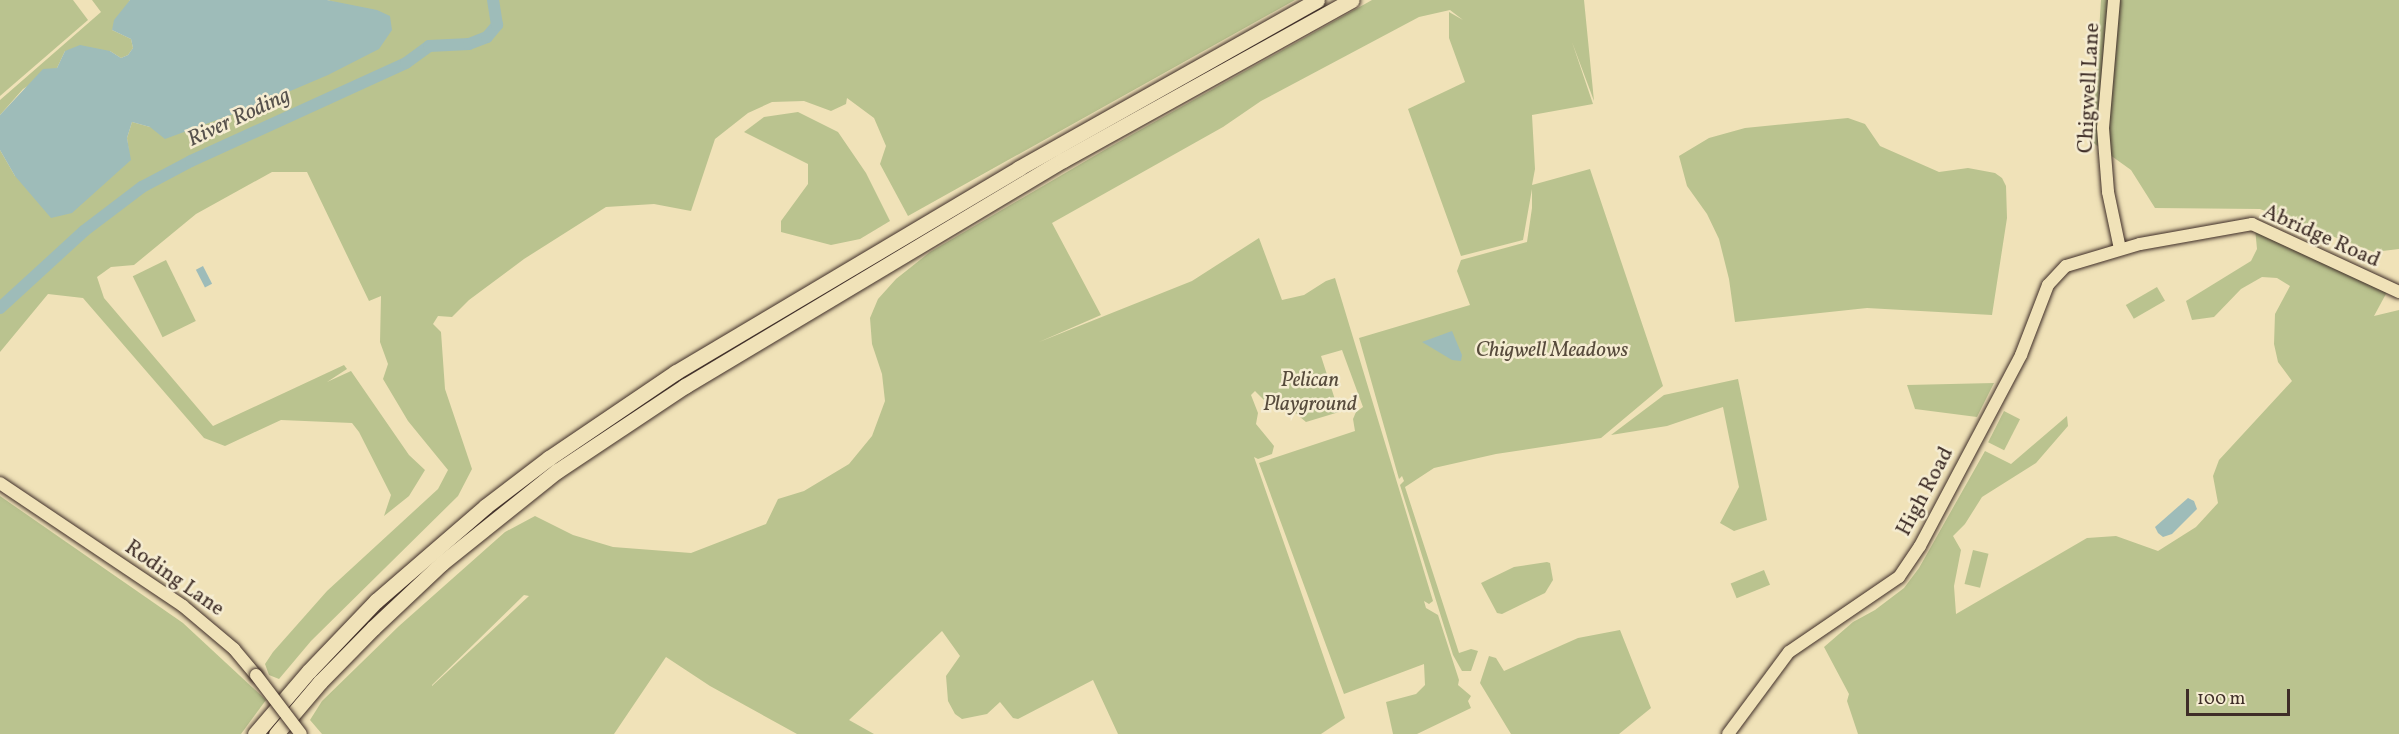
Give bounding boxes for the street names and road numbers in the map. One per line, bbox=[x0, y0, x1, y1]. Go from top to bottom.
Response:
street label: Chigwell Lane bbox=[2074, 22, 2106, 154]
street label: Abridge Road bbox=[2259, 200, 2383, 274]
street label: High Road bbox=[1892, 443, 1960, 541]
street label: Roding Lane bbox=[119, 536, 229, 622]

